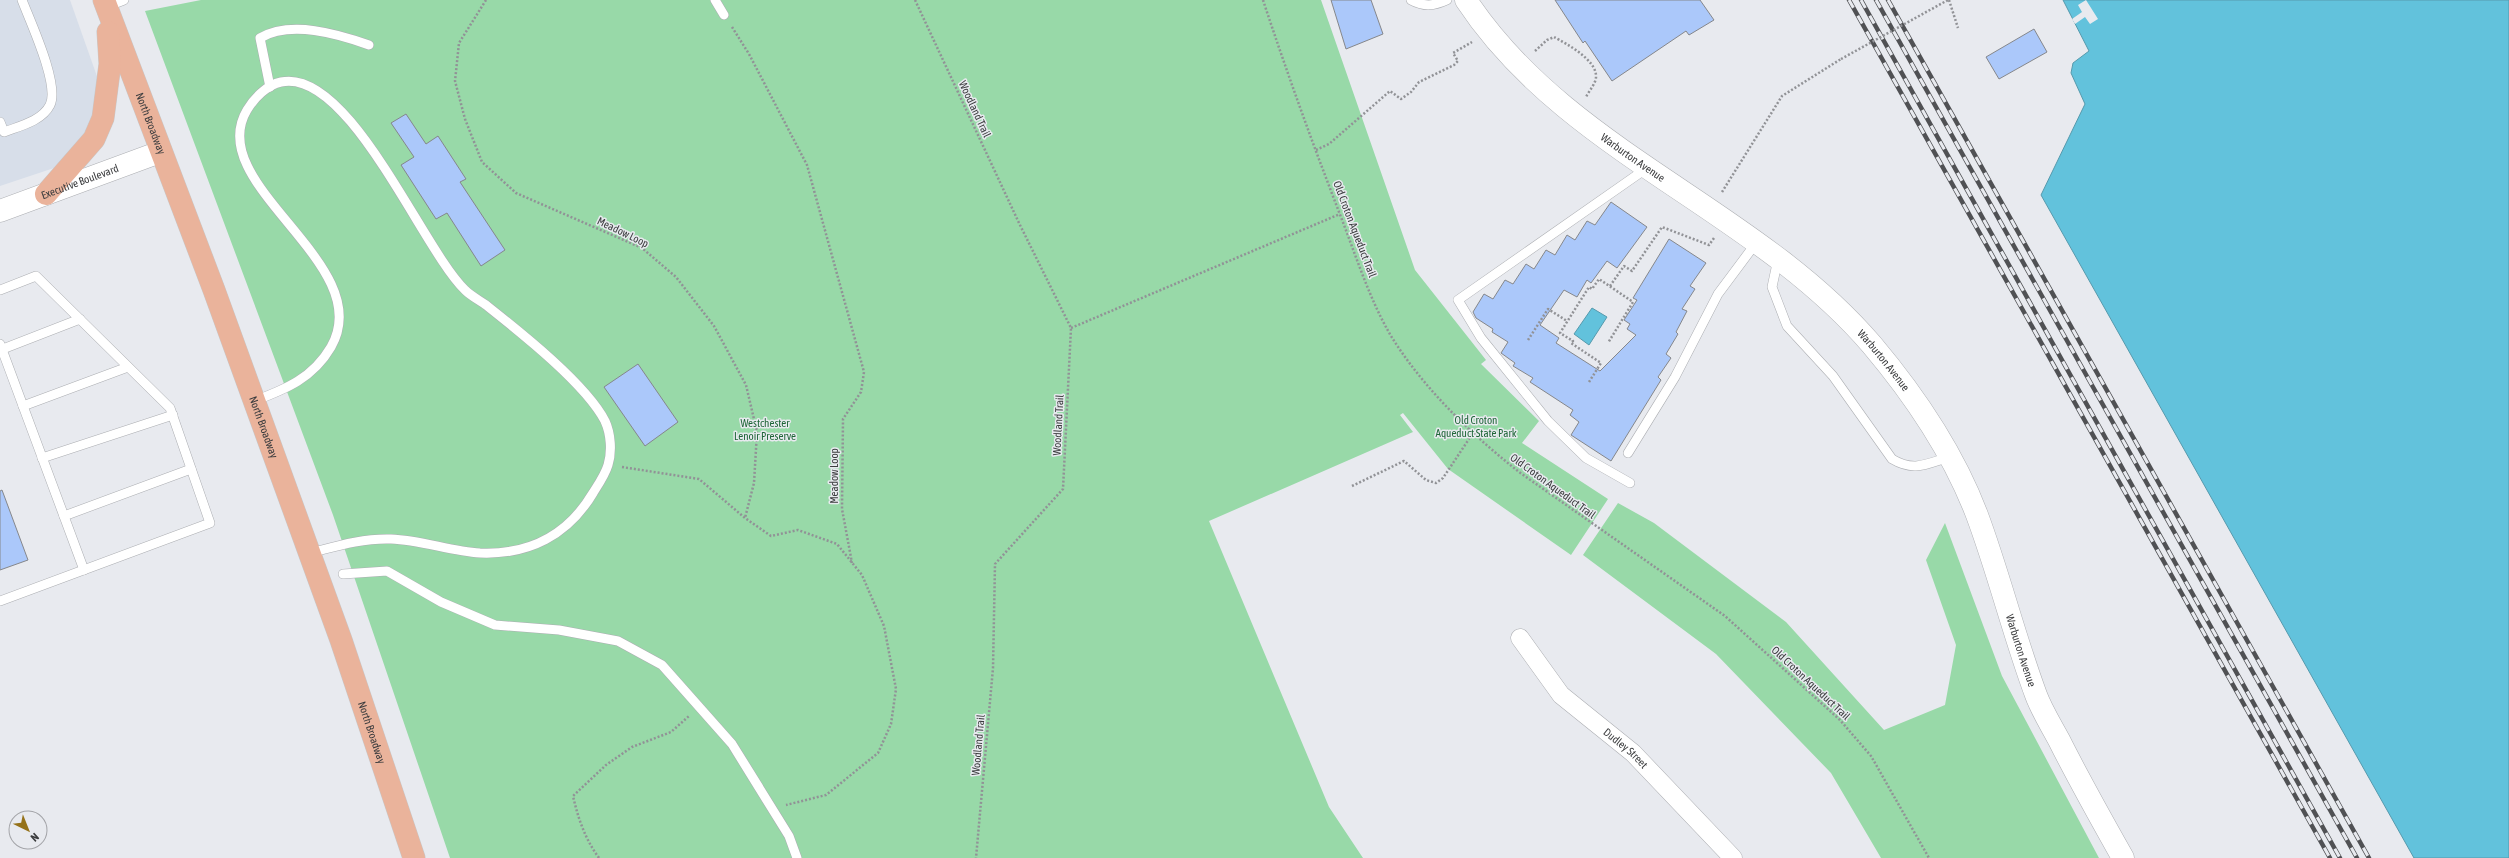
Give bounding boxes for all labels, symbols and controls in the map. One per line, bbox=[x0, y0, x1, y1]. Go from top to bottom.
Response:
street label: Woodland Trail bbox=[957, 79, 993, 139]
street label: North Broadway bbox=[134, 91, 168, 156]
street label: Warburton Avenue bbox=[1599, 131, 1667, 184]
street label: Executive Boulevard bbox=[39, 162, 120, 201]
street label: Old Croton Aqueduct Trail bbox=[1331, 179, 1379, 279]
street label: Meadow Loop bbox=[595, 214, 651, 250]
street label: Warburton Avenue bbox=[1855, 327, 1912, 393]
street label: Woodland Trail bbox=[1050, 394, 1066, 456]
street label: North Broadway bbox=[247, 395, 281, 460]
park label: Old Croton Aqueduct State Park bbox=[1436, 414, 1517, 439]
park label: Westchester Lenoir Preserve bbox=[734, 417, 796, 442]
street label: Meadow Loop bbox=[828, 448, 840, 504]
street label: Old Croton Aqueduct Trail bbox=[1508, 451, 1598, 521]
street label: Warburton Avenue bbox=[2004, 613, 2038, 688]
street label: Old Croton Aqueduct Trail bbox=[1770, 644, 1853, 722]
street label: North Broadway bbox=[356, 700, 388, 766]
street label: Woodland Trail bbox=[969, 714, 987, 776]
street label: Dudley Street bbox=[1601, 726, 1650, 771]
north arrow bbox=[8, 810, 48, 850]
text: N bbox=[28, 831, 41, 844]

